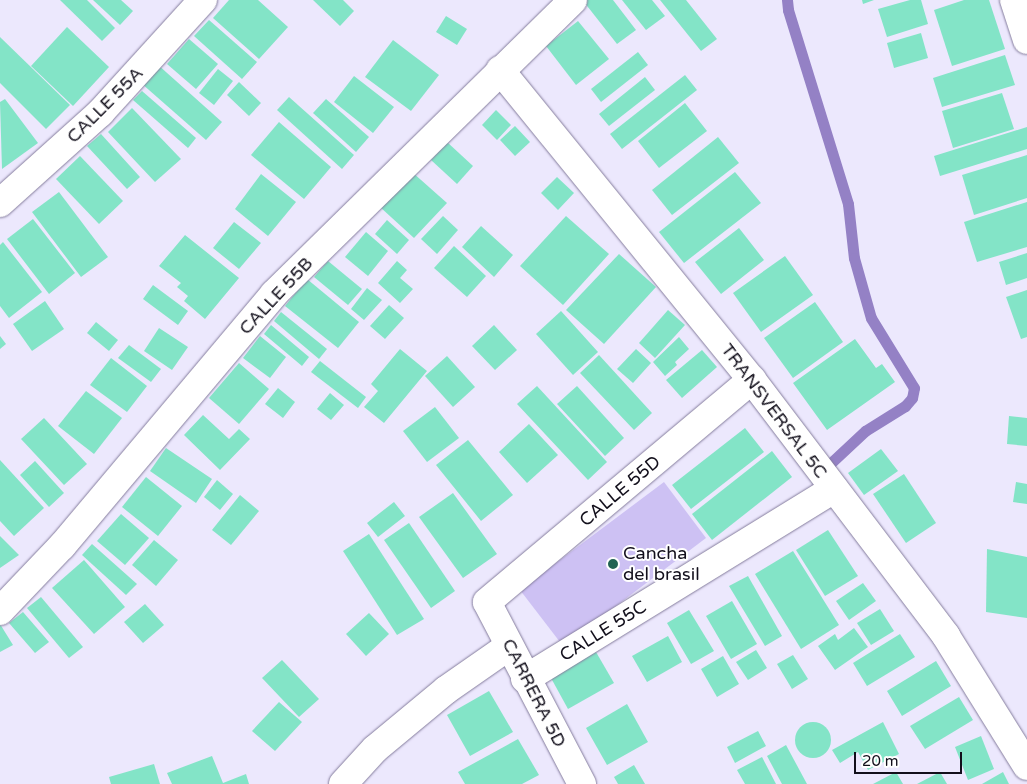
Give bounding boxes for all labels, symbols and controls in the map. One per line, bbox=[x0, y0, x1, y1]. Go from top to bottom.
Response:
street label: CALLE 55A bbox=[62, 62, 148, 148]
street label: CALLE 55B bbox=[235, 253, 317, 339]
street label: TRANSVERSAL 5C bbox=[716, 339, 832, 483]
street label: CALLE 55D bbox=[575, 451, 665, 531]
place label: Cancha del brasil bbox=[623, 543, 700, 586]
marker: Cancha del brasil bbox=[607, 558, 619, 570]
street label: CALLE 55C bbox=[556, 596, 650, 666]
street label: CARRERA 5D bbox=[497, 635, 571, 751]
scale bar bbox=[857, 742, 964, 774]
text: 20 m bbox=[862, 752, 899, 770]

